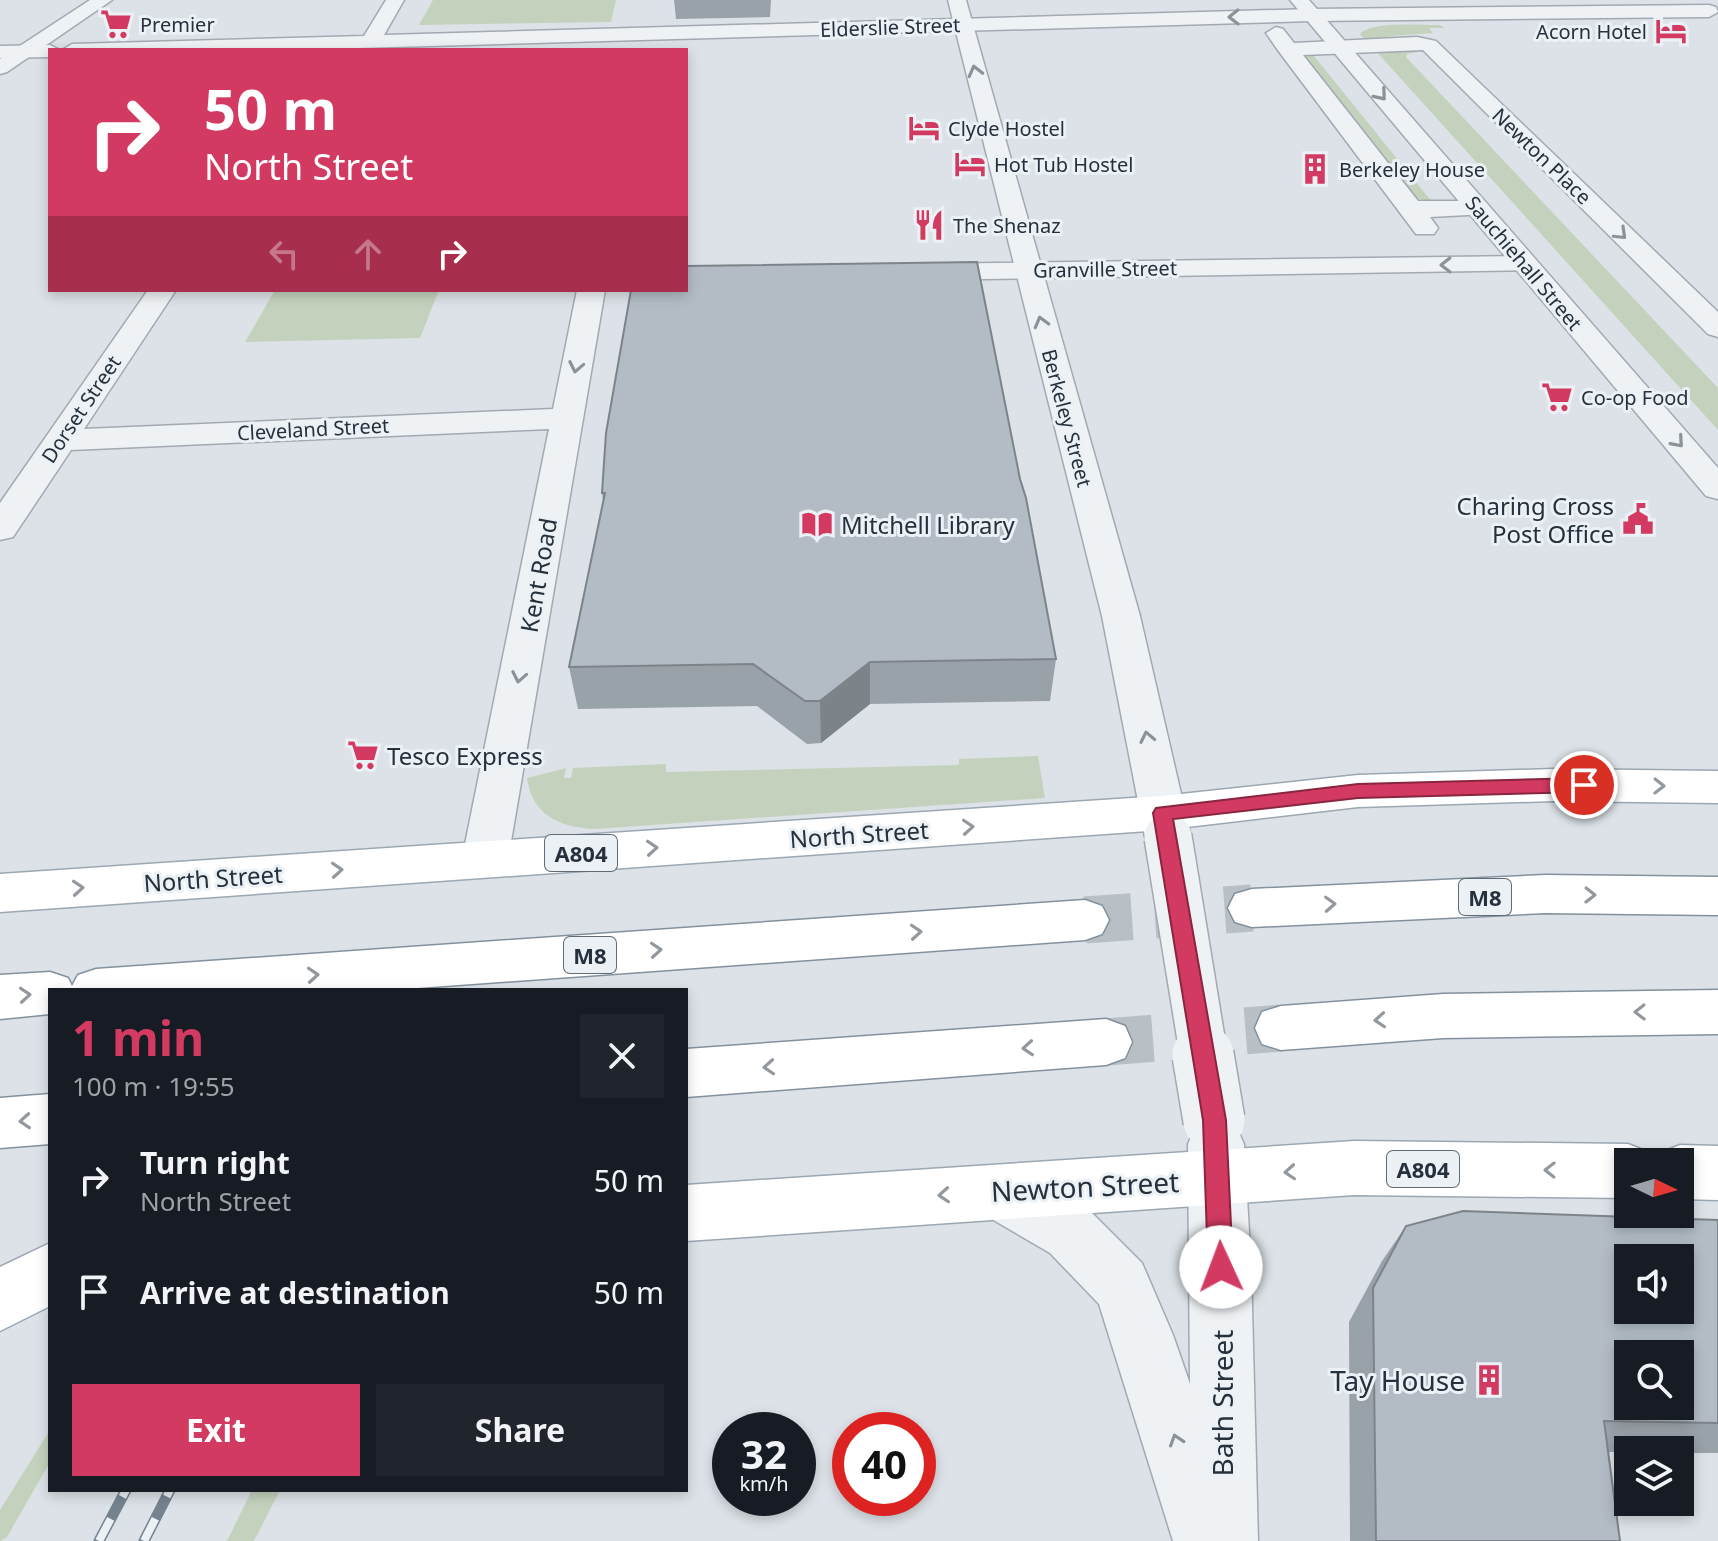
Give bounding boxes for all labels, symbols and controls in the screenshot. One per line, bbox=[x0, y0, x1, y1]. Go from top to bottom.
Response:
supermarket icon: Premier bbox=[99, 7, 133, 41]
one-way arrow bbox=[1227, 8, 1240, 25]
place label: Premier bbox=[140, 11, 215, 38]
street label: Elderslie Street bbox=[819, 11, 961, 43]
hotel icon: Acorn Hotel bbox=[1654, 14, 1688, 48]
place label: Acorn Hotel bbox=[1536, 18, 1647, 45]
one-way arrow bbox=[968, 64, 985, 78]
text: 50 m bbox=[204, 70, 337, 146]
icon: right bbox=[72, 80, 176, 184]
one-way arrow bbox=[1371, 86, 1386, 100]
street label: Newton Place bbox=[1487, 102, 1597, 210]
hotel icon: Clyde Hostel bbox=[907, 111, 941, 145]
place label: Clyde Hostel bbox=[948, 115, 1065, 142]
text: North Street bbox=[204, 142, 413, 191]
hotel icon: Hot Tub Hostel bbox=[953, 147, 987, 181]
place label: Hot Tub Hostel bbox=[994, 151, 1133, 178]
building icon: Berkeley House bbox=[1298, 152, 1332, 186]
place label: Berkeley House bbox=[1339, 156, 1485, 183]
street label: Sauchiehall Street bbox=[1460, 190, 1588, 336]
restaurant icon: The Shenaz bbox=[912, 208, 946, 242]
place label: The Shenaz bbox=[953, 212, 1061, 239]
one-way arrow bbox=[1612, 225, 1626, 239]
icon: left bbox=[262, 232, 306, 276]
icon: ahead bbox=[346, 232, 390, 276]
icon: right bbox=[430, 232, 474, 276]
street label: Granville Street bbox=[1033, 254, 1177, 284]
one-way arrow bbox=[1439, 256, 1452, 273]
one-way arrow bbox=[1033, 316, 1050, 330]
street label: Berkeley Street bbox=[1036, 346, 1098, 490]
street label: Dorset Street bbox=[35, 350, 127, 468]
one-way arrow bbox=[569, 360, 586, 373]
supermarket icon: Co-op Food bbox=[1540, 380, 1574, 414]
place label: Co-op Food bbox=[1581, 384, 1689, 411]
street label: Cleveland Street bbox=[236, 412, 390, 446]
one-way arrow bbox=[1668, 432, 1682, 447]
place label: Charing Cross Post Office bbox=[1456, 489, 1614, 550]
public building icon: Charing Cross Post Office bbox=[1621, 502, 1655, 536]
library icon: Mitchell Library bbox=[800, 507, 834, 541]
place label: Mitchell Library bbox=[841, 508, 1015, 541]
street label: Kent Road bbox=[512, 515, 564, 635]
one-way arrow bbox=[511, 671, 528, 684]
one-way arrow bbox=[1139, 730, 1156, 744]
supermarket icon: Tesco Express bbox=[346, 738, 380, 772]
place label: Tesco Express bbox=[387, 739, 543, 772]
pin bbox=[1550, 751, 1618, 819]
icon: arrive bbox=[1562, 763, 1606, 807]
one-way arrow bbox=[1653, 777, 1666, 795]
street label: North Street bbox=[788, 813, 930, 855]
one-way arrow bbox=[962, 819, 975, 836]
road number: A804 bbox=[545, 835, 617, 871]
one-way arrow bbox=[646, 840, 659, 857]
street label: North Street bbox=[142, 857, 284, 899]
one-way arrow bbox=[331, 862, 344, 879]
road number: M8 bbox=[1459, 879, 1511, 915]
one-way arrow bbox=[72, 880, 85, 897]
one-way arrow bbox=[1584, 886, 1597, 904]
one-way arrow bbox=[1324, 896, 1337, 913]
one-way arrow bbox=[910, 924, 923, 941]
road number: M8 bbox=[564, 937, 616, 973]
one-way arrow bbox=[650, 942, 663, 959]
one-way arrow bbox=[307, 967, 320, 984]
one-way arrow bbox=[19, 987, 32, 1004]
one-way arrow bbox=[1633, 1003, 1646, 1020]
text: 1 min bbox=[72, 1005, 204, 1070]
one-way arrow bbox=[1373, 1011, 1386, 1028]
button: close bbox=[580, 1014, 664, 1098]
one-way arrow bbox=[1021, 1039, 1034, 1056]
one-way arrow bbox=[762, 1058, 775, 1075]
text: 100 m · 19:55 bbox=[72, 1068, 235, 1104]
one-way arrow bbox=[18, 1112, 31, 1129]
text: Turn right bbox=[140, 1142, 290, 1183]
north arrow bbox=[1614, 1148, 1694, 1228]
map controls bbox=[1614, 1148, 1694, 1516]
road number: A804 bbox=[1387, 1151, 1459, 1187]
icon: right bbox=[72, 1158, 116, 1202]
text: 50 m bbox=[594, 1160, 664, 1201]
street label: Newton Street bbox=[990, 1162, 1180, 1210]
one-way arrow bbox=[1543, 1162, 1556, 1179]
one-way arrow bbox=[1283, 1163, 1296, 1180]
text: North Street bbox=[140, 1183, 291, 1219]
one-way arrow bbox=[937, 1186, 950, 1203]
position arrow bbox=[1179, 1225, 1263, 1309]
button: sound bbox=[1614, 1244, 1694, 1324]
icon: arrive bbox=[72, 1270, 116, 1314]
text: Arrive at destination bbox=[140, 1272, 450, 1313]
text: 50 m bbox=[594, 1272, 664, 1313]
street label: Bath Street bbox=[1203, 1330, 1241, 1476]
button: search bbox=[1614, 1340, 1694, 1420]
place label: Tay House bbox=[1330, 1361, 1465, 1399]
building icon: Tay House bbox=[1472, 1363, 1506, 1397]
button: Exit bbox=[72, 1384, 360, 1476]
button: Share bbox=[376, 1384, 664, 1476]
speed limit sign: 40 bbox=[832, 1412, 936, 1516]
text: 32 bbox=[741, 1426, 787, 1481]
one-way arrow bbox=[1169, 1434, 1185, 1448]
button: layers bbox=[1614, 1436, 1694, 1516]
text: km/h bbox=[739, 1470, 789, 1497]

